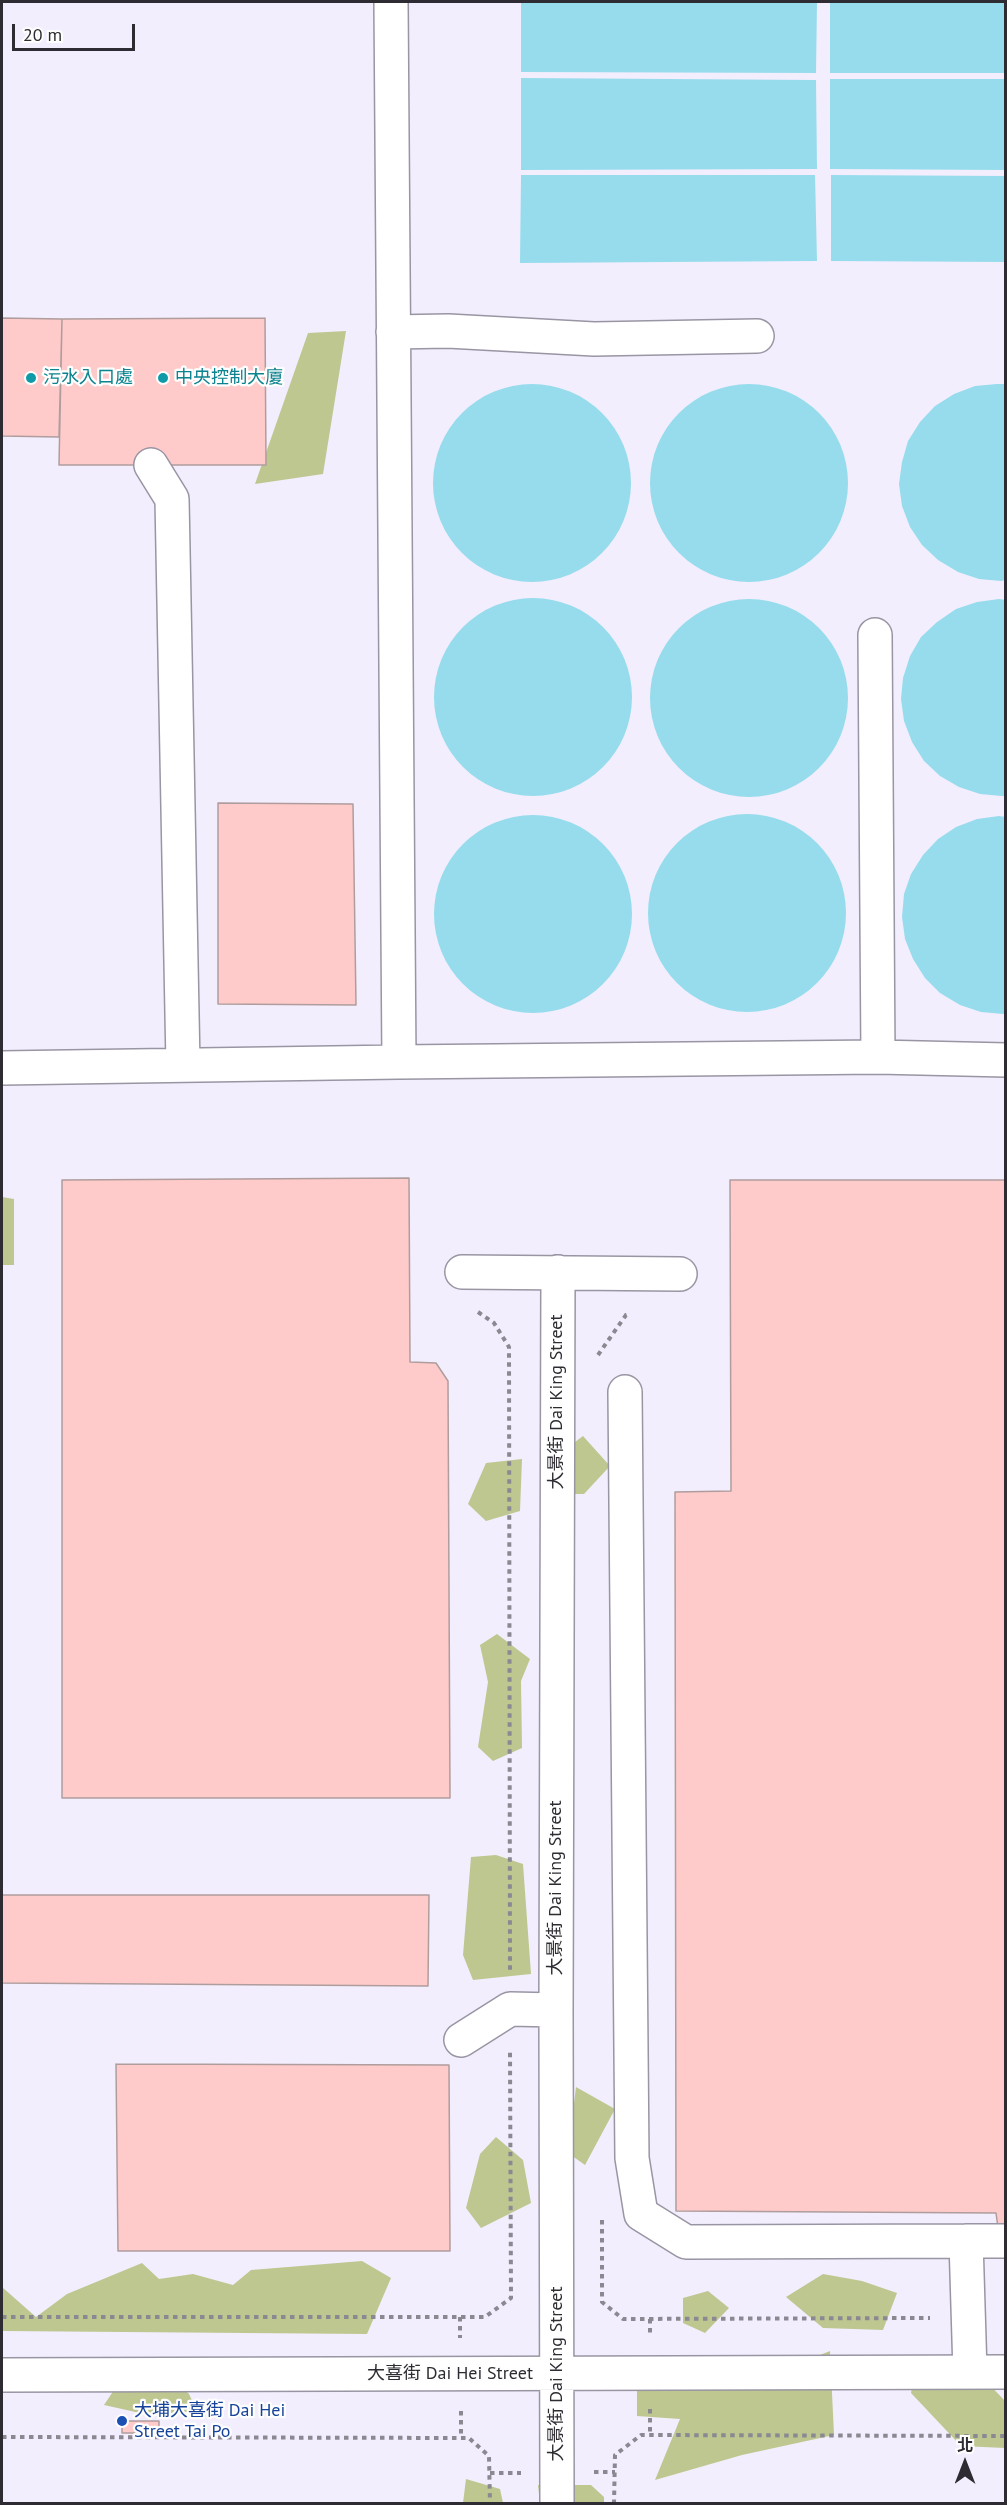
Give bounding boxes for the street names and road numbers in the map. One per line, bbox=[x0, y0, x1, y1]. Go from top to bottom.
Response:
street label: 大景街 Dai King Street bbox=[546, 1314, 568, 1490]
street label: 大景街 Dai King Street bbox=[545, 1800, 567, 1976]
street label: 大景街 Dai King Street bbox=[546, 2286, 568, 2462]
street label: 大喜街 Dai Hei Street bbox=[367, 2363, 533, 2385]

